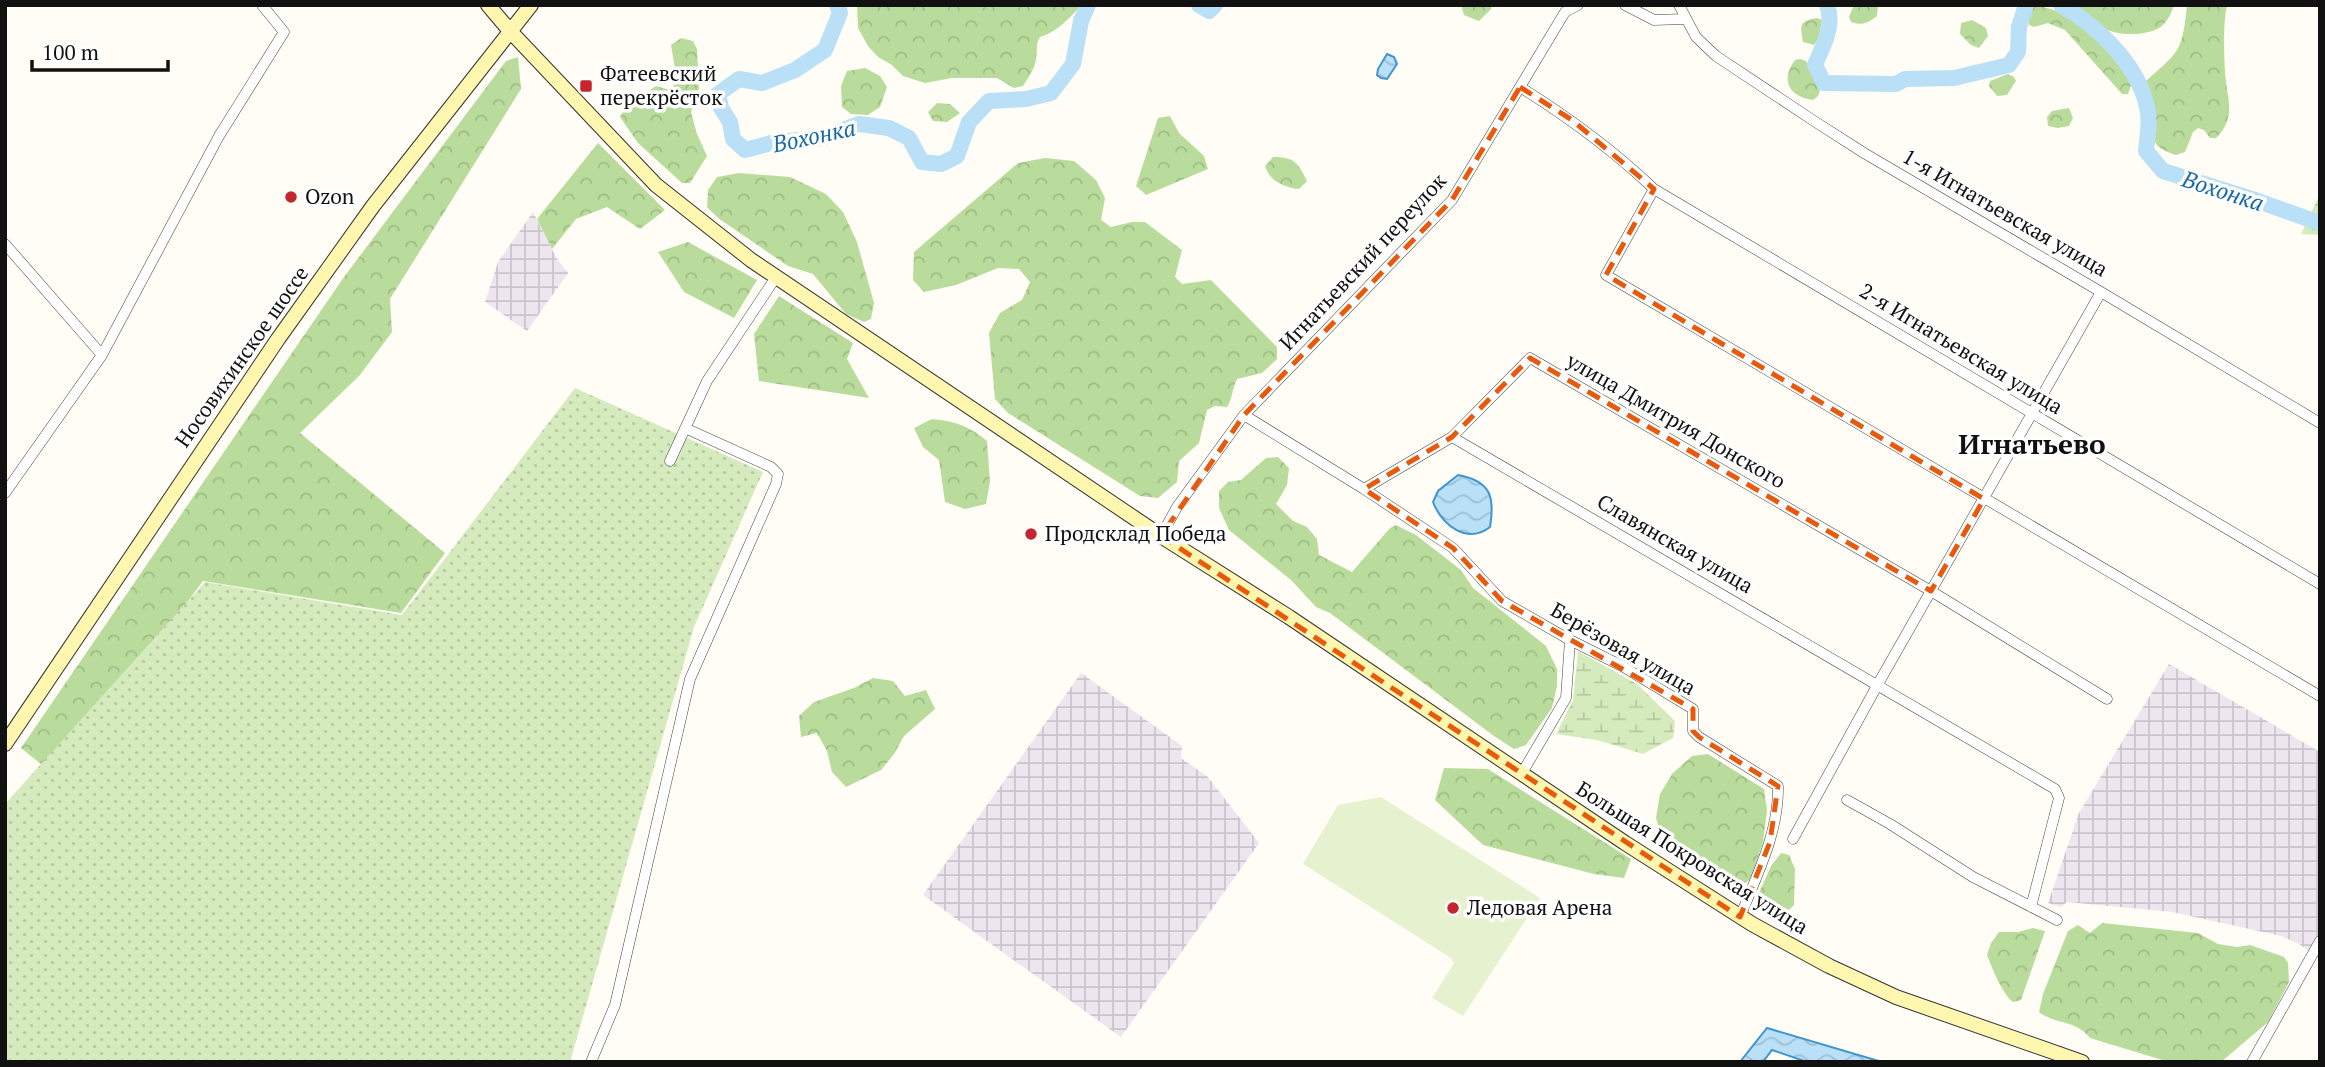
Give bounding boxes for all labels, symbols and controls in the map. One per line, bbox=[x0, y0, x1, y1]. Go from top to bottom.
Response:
scale bar bbox=[32, 28, 168, 72]
text: 100 m bbox=[42, 38, 99, 66]
place label: Фатеевский перекрёсток bbox=[600, 59, 723, 111]
marker: Фатеевский перекрёсток bbox=[578, 78, 594, 94]
water label: Вохонка bbox=[769, 112, 858, 160]
street label: 1-я Игнатьевская улица bbox=[1898, 142, 2114, 283]
water label: Вохонка bbox=[2177, 163, 2268, 218]
street label: Игнатьевский переулок bbox=[1273, 166, 1452, 356]
place label: Ozon bbox=[305, 182, 355, 210]
marker: Ozon bbox=[283, 189, 299, 205]
street label: Носовихинское шоссе bbox=[168, 260, 314, 453]
street label: 2-я Игнатьевская улица bbox=[1855, 276, 2069, 420]
street label: улица Дмитрия Донского bbox=[1561, 345, 1791, 494]
district label: Игнатьево bbox=[1958, 425, 2106, 462]
street label: Славянская улица bbox=[1592, 487, 1759, 599]
place label: Продсклад Победа bbox=[1045, 519, 1227, 547]
marker: Продсклад Победа bbox=[1023, 526, 1039, 542]
street label: Берёзовая улица bbox=[1546, 595, 1701, 701]
street label: Большая Покровская улица bbox=[1571, 774, 1814, 940]
place label: Ледовая Арена bbox=[1466, 893, 1613, 921]
marker: Ледовая Арена bbox=[1445, 900, 1461, 916]

